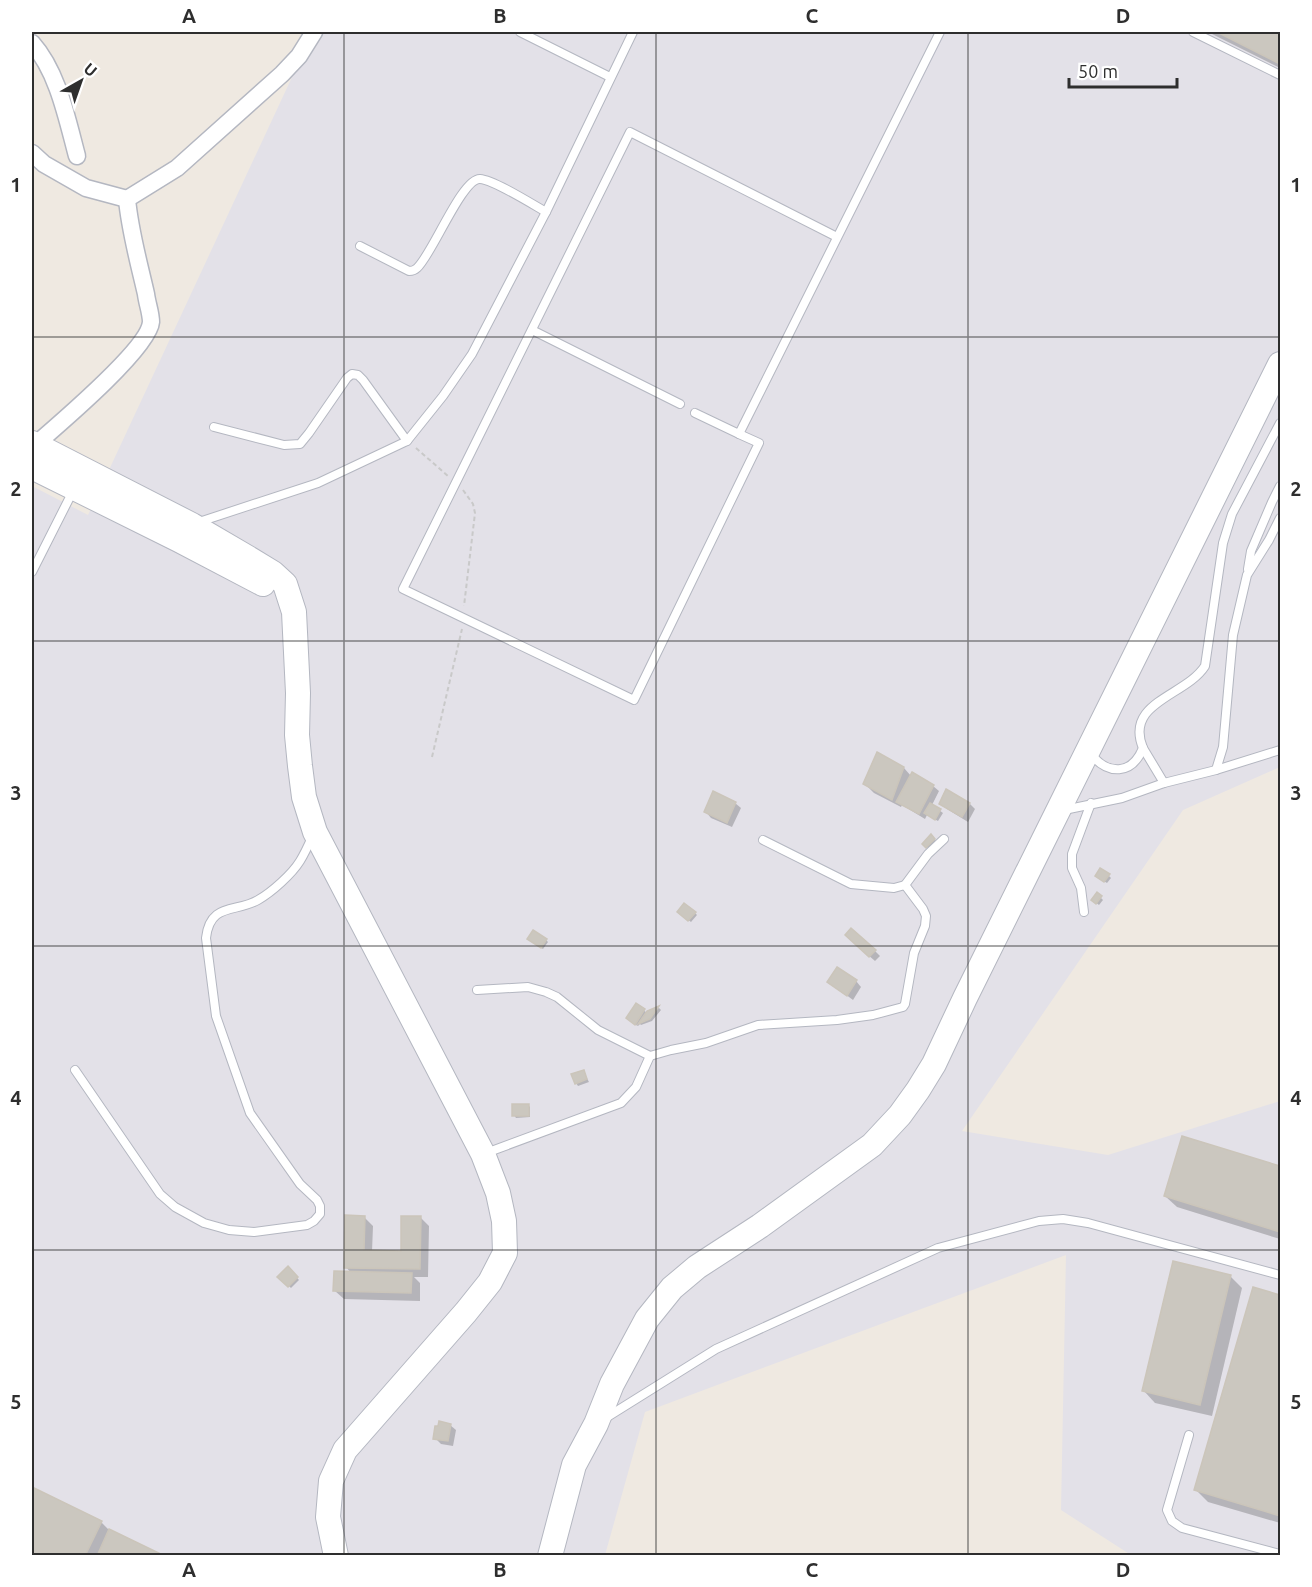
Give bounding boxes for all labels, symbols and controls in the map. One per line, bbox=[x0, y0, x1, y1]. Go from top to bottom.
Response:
text: A bbox=[182, 4, 196, 27]
text: B bbox=[493, 4, 507, 27]
text: C bbox=[806, 4, 819, 27]
text: D bbox=[1116, 4, 1130, 27]
north arrow bbox=[51, 51, 111, 111]
scale bar bbox=[1069, 51, 1177, 89]
text: U bbox=[81, 59, 101, 80]
text: 50 m bbox=[1078, 61, 1118, 81]
text: 1 bbox=[10, 173, 22, 196]
text: 1 bbox=[1290, 173, 1302, 196]
text: 2 bbox=[10, 477, 22, 500]
text: 2 bbox=[1290, 477, 1302, 500]
text: 3 bbox=[10, 781, 22, 804]
text: 3 bbox=[1290, 781, 1302, 804]
text: 4 bbox=[10, 1086, 22, 1109]
text: 4 bbox=[1290, 1086, 1302, 1109]
text: 5 bbox=[10, 1390, 22, 1413]
text: 5 bbox=[1290, 1390, 1302, 1413]
text: A bbox=[182, 1558, 196, 1581]
text: B bbox=[493, 1558, 507, 1581]
text: C bbox=[806, 1558, 819, 1581]
text: D bbox=[1116, 1558, 1130, 1581]

